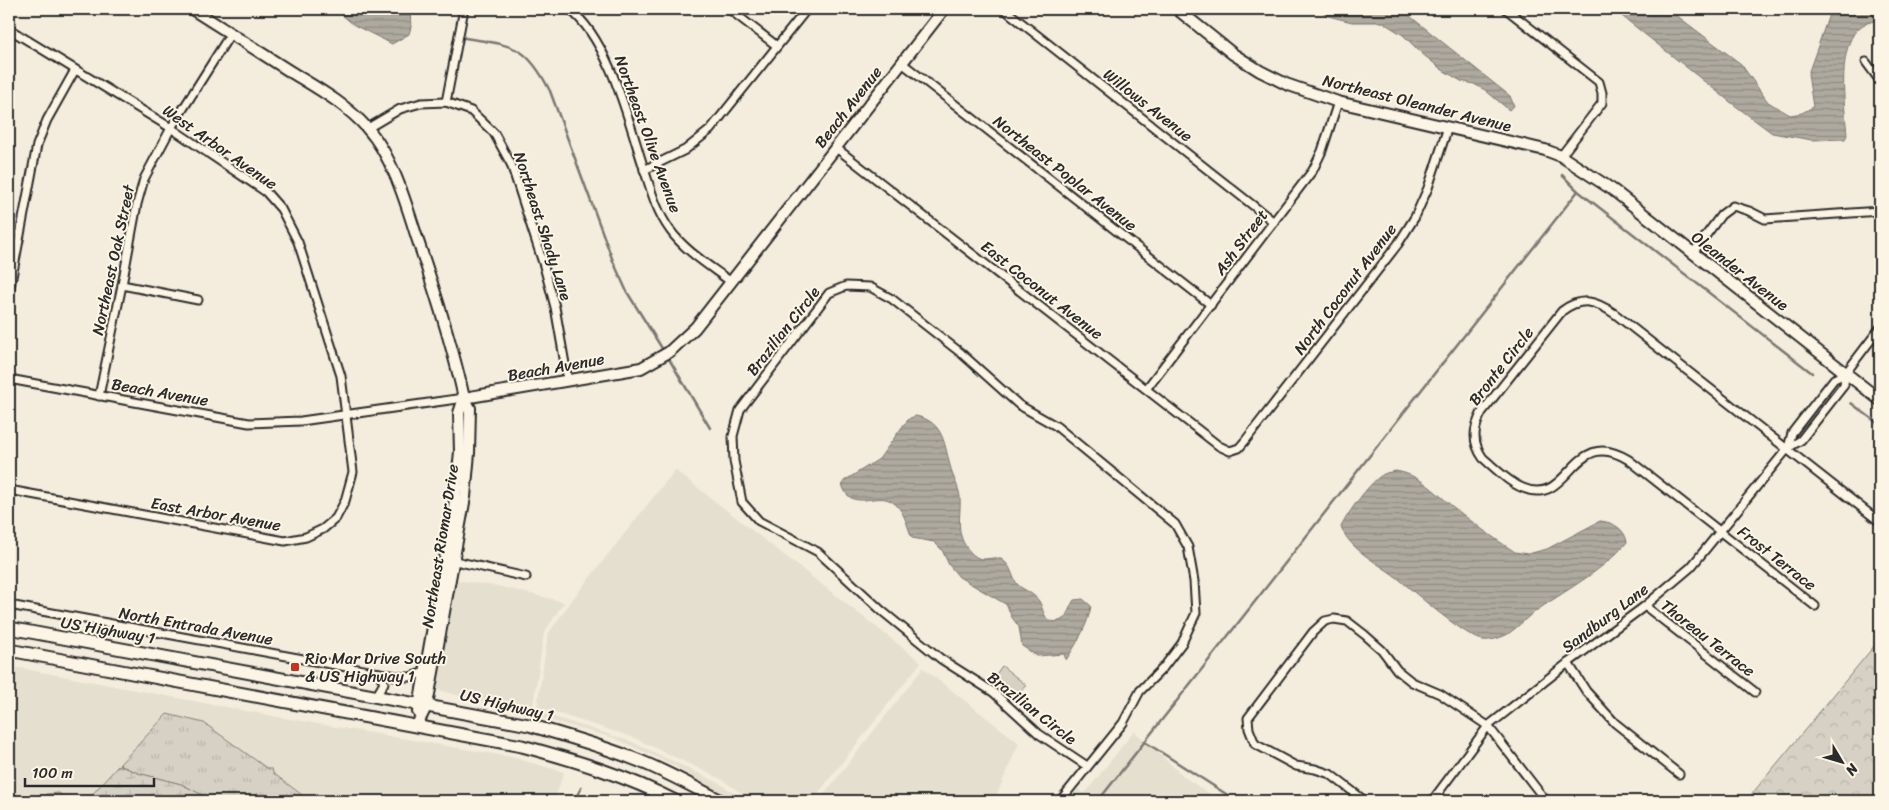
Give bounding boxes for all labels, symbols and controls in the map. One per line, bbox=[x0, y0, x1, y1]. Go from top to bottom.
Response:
street label: Northeast Olive Avenue bbox=[606, 51, 690, 217]
street label: Beach Avenue bbox=[806, 59, 890, 155]
street label: Willows Avenue bbox=[1097, 60, 1199, 150]
street label: Northeast Oleander Avenue bbox=[1320, 66, 1515, 141]
street label: West Arbor Avenue bbox=[156, 96, 284, 198]
street label: Northeast Poplar Avenue bbox=[986, 107, 1144, 239]
street label: Northeast Shady Lane bbox=[505, 148, 581, 305]
street label: Northeast Oak Street bbox=[83, 182, 143, 338]
street label: Ash Street bbox=[1206, 203, 1276, 282]
street label: North Coconut Avenue bbox=[1286, 217, 1404, 361]
street label: Oleander Avenue bbox=[1685, 223, 1796, 319]
street label: East Coconut Avenue bbox=[974, 233, 1110, 347]
street label: Brazilian Circle bbox=[738, 279, 828, 382]
street label: Bronte Circle bbox=[1461, 320, 1541, 412]
street label: Beach Avenue bbox=[505, 344, 607, 390]
street label: Beach Avenue bbox=[109, 369, 211, 415]
street label: Northeast Riomar Drive bbox=[413, 462, 467, 630]
street label: East Arbor Avenue bbox=[149, 488, 283, 540]
street label: Frost Terrace bbox=[1731, 518, 1823, 598]
street label: Sandburg Lane bbox=[1555, 575, 1655, 661]
street label: Thoreau Terrace bbox=[1654, 591, 1762, 685]
street label: North Entrada Avenue bbox=[117, 598, 275, 654]
street label: US Highway 1 bbox=[58, 607, 158, 653]
place label: Rio Mar Drive South & US Highway 1 bbox=[305, 644, 446, 691]
marker: Rio Mar Drive South & US Highway 1 bbox=[289, 661, 301, 673]
street label: Brazilian Circle bbox=[981, 663, 1084, 753]
street label: US Highway 1 bbox=[457, 680, 557, 730]
north arrow bbox=[1816, 738, 1866, 788]
scale bar bbox=[25, 755, 154, 787]
text: N bbox=[1839, 757, 1865, 781]
text: 100 m bbox=[32, 760, 73, 786]

